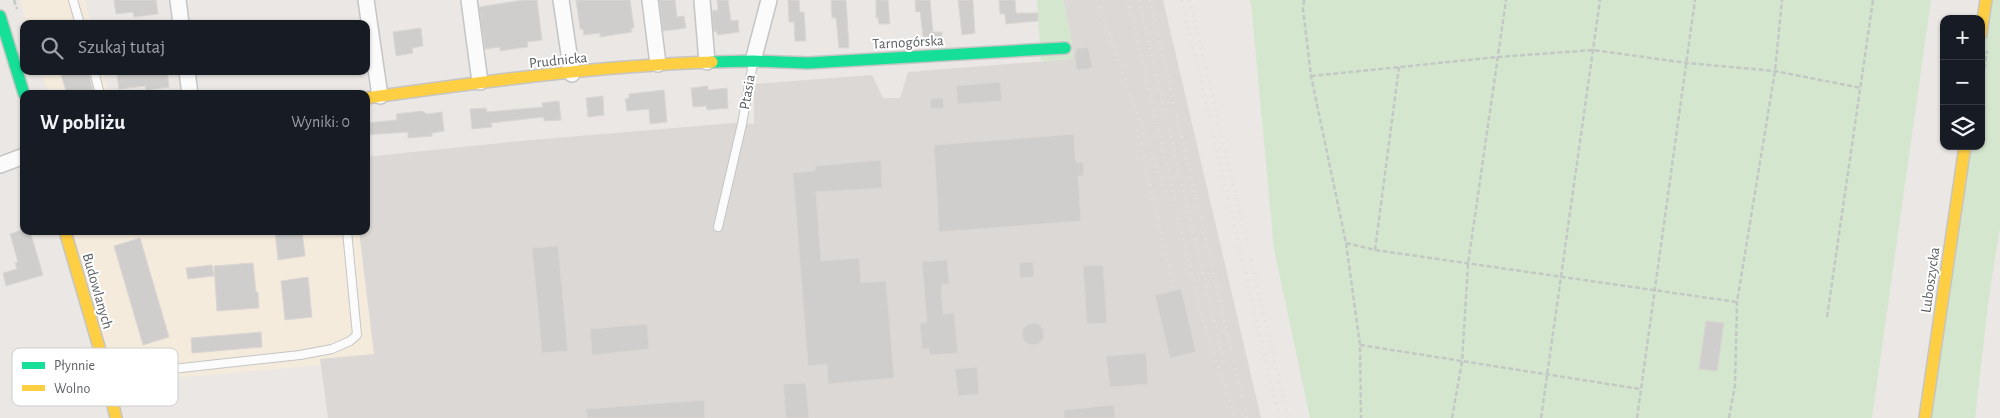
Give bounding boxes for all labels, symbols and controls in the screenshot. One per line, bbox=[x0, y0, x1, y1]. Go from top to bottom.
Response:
map controls bbox=[1940, 15, 1985, 150]
button: + bbox=[1940, 15, 1985, 60]
search box bbox=[20, 20, 370, 75]
street label: Tarnogórska bbox=[872, 33, 944, 52]
icon: search bbox=[38, 34, 66, 62]
text: Szukaj tutaj bbox=[78, 38, 165, 57]
street label: Prudnicka bbox=[528, 50, 588, 71]
button: − bbox=[1940, 60, 1985, 105]
street label: Ptasia bbox=[737, 73, 758, 111]
button: layers bbox=[1940, 105, 1985, 150]
text: W pobliżu bbox=[40, 112, 125, 133]
text: Wyniki: 0 bbox=[291, 114, 350, 130]
street label: Luboszycka bbox=[1918, 246, 1943, 314]
street label: Budowlanych bbox=[79, 251, 116, 331]
legend bbox=[12, 348, 178, 406]
text: Płynnie bbox=[54, 359, 95, 373]
text: Wolno bbox=[54, 382, 90, 396]

